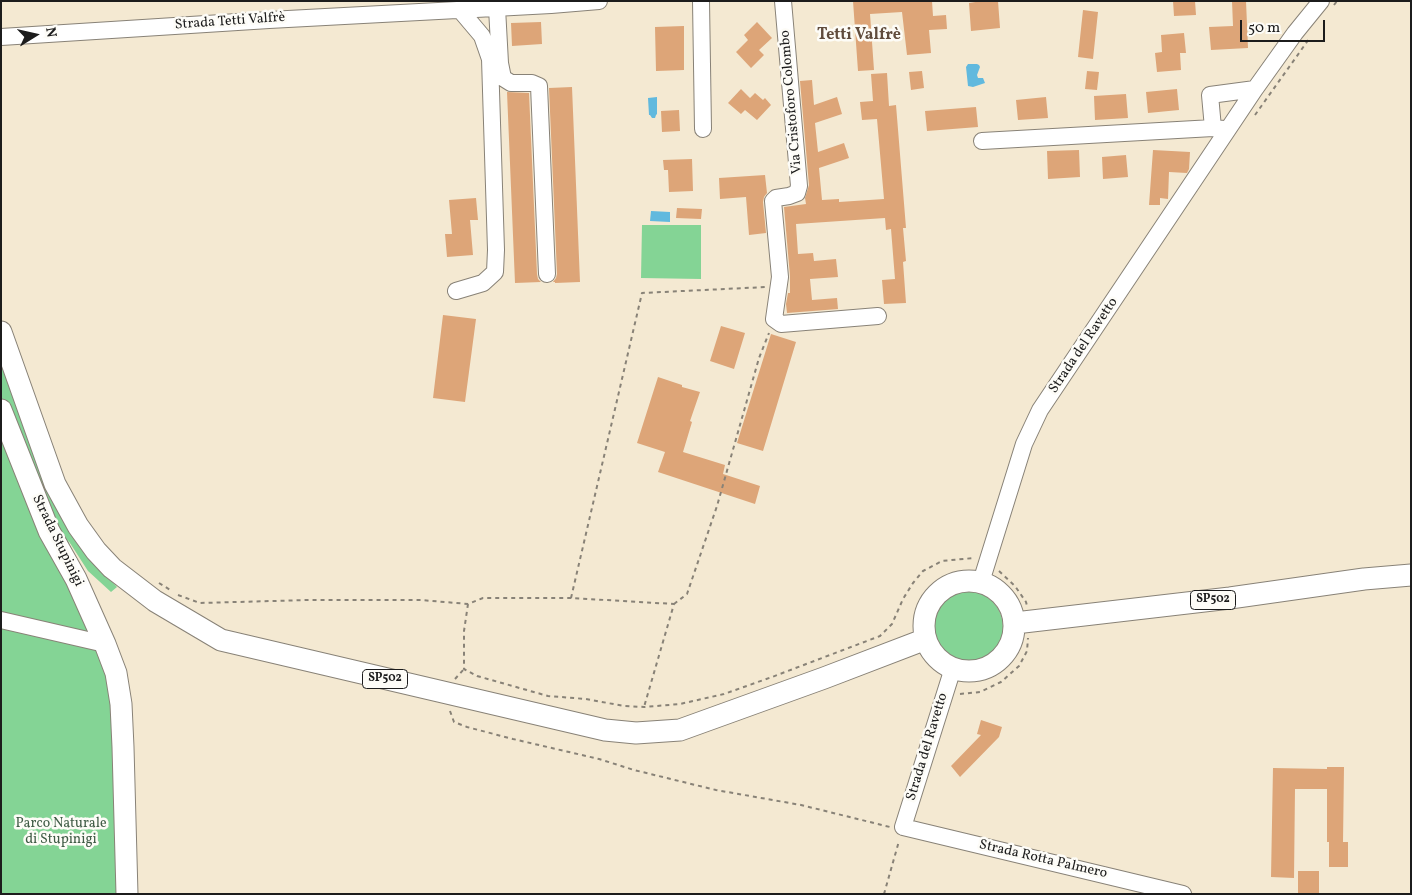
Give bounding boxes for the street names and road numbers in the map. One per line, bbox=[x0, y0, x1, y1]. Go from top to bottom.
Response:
street label: Strada Tetti Valfrè bbox=[174, 10, 286, 34]
street label: Via Cristoforo Colombo bbox=[777, 29, 807, 175]
street label: Strada del Ravetto bbox=[1046, 295, 1122, 397]
street label: Strada Stupinigi bbox=[28, 492, 86, 590]
road number: SP502 bbox=[1190, 590, 1236, 610]
road number: SP502 bbox=[362, 670, 408, 689]
street label: Strada del Ravetto bbox=[904, 691, 952, 803]
street label: Strada Rotta Palmero bbox=[977, 837, 1109, 883]

